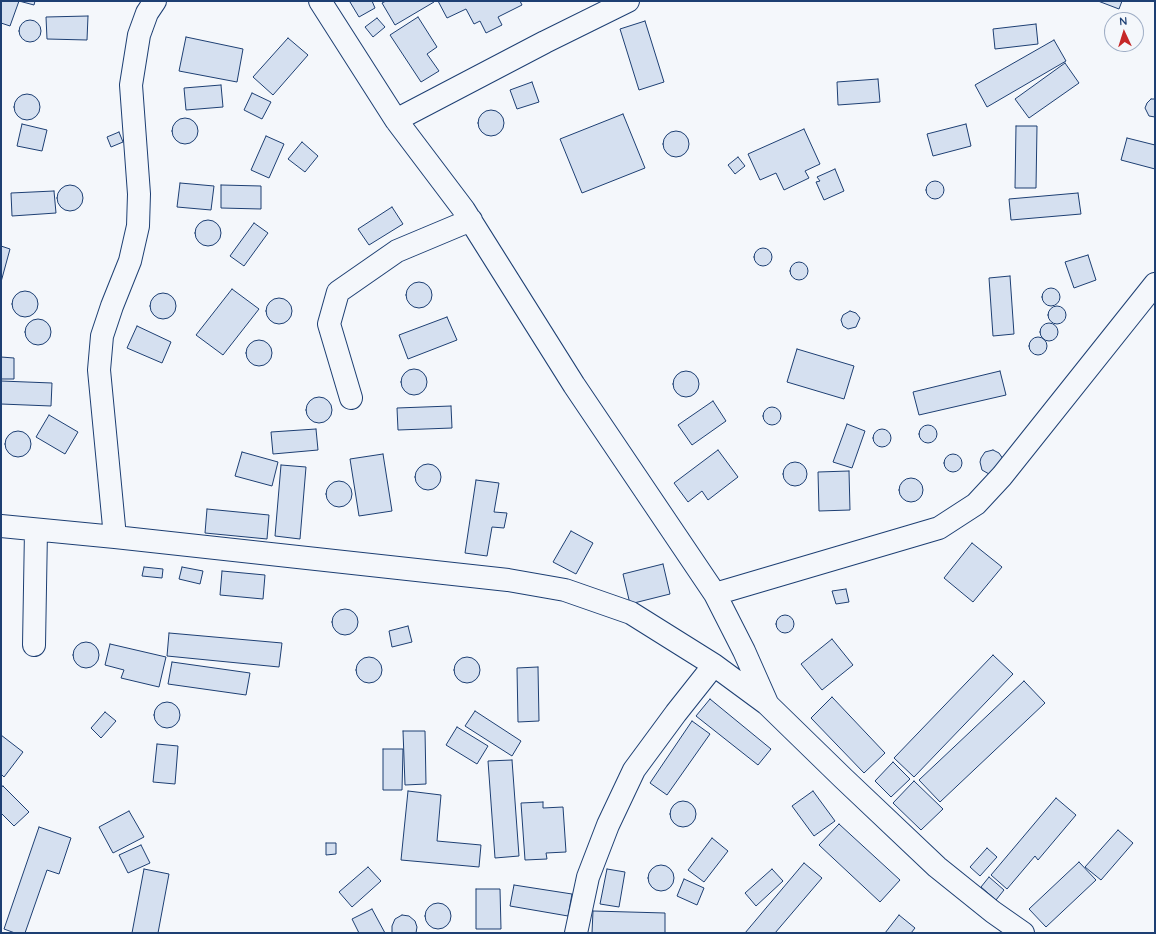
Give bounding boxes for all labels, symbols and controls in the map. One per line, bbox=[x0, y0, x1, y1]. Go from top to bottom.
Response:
north arrow bbox=[1104, 12, 1144, 52]
text: N bbox=[1119, 14, 1128, 28]

